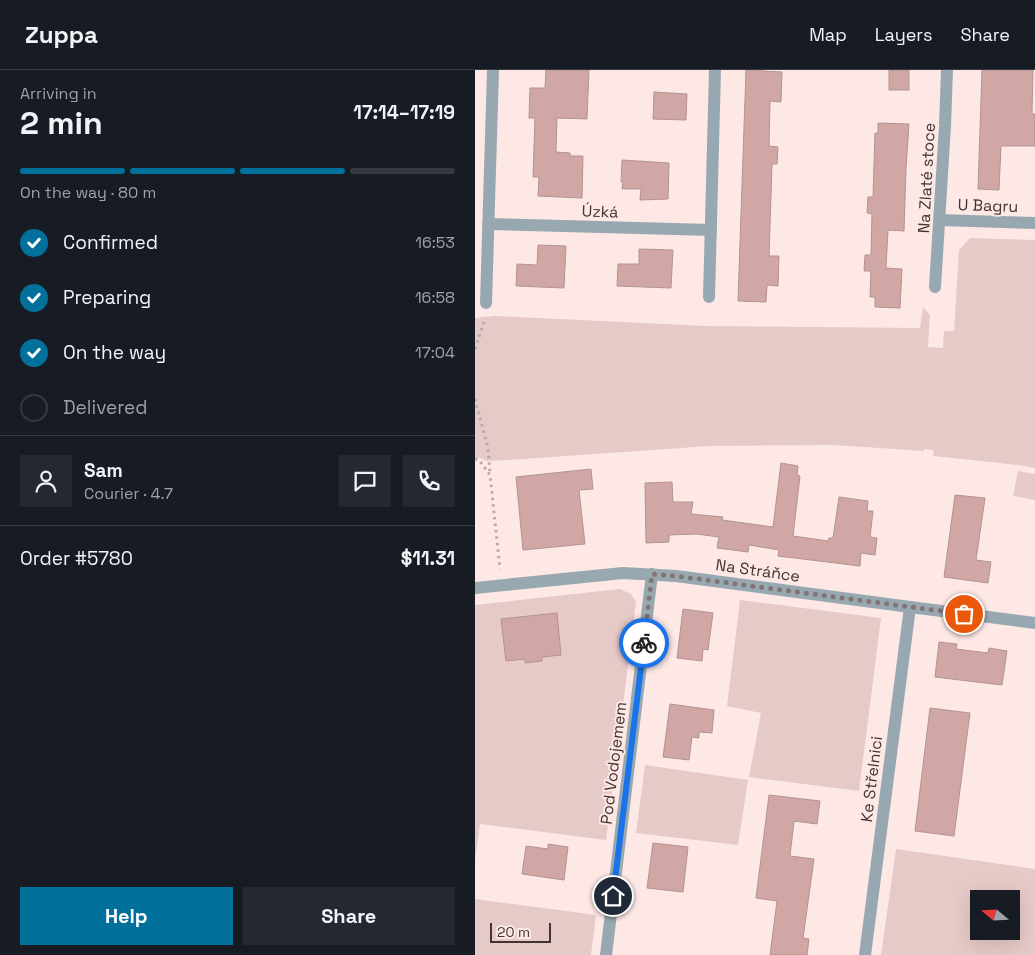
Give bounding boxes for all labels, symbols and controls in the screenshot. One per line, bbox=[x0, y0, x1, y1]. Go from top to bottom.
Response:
text: Zuppa bbox=[25, 19, 98, 50]
text: Map bbox=[809, 23, 847, 46]
text: Layers bbox=[875, 23, 932, 46]
text: Share bbox=[960, 23, 1010, 46]
text: Arriving in bbox=[20, 83, 97, 104]
text: 17:14–17:19 bbox=[353, 100, 455, 125]
text: 2 min bbox=[20, 103, 103, 143]
street label: Na Zlaté stoce bbox=[913, 122, 940, 234]
text: On the way · 80 m bbox=[20, 182, 156, 203]
street label: U Bagru bbox=[957, 194, 1019, 217]
street label: Úzká bbox=[581, 200, 619, 223]
icon: check bbox=[20, 229, 48, 257]
text: Confirmed bbox=[63, 230, 158, 255]
text: 16:53 bbox=[415, 232, 455, 253]
icon: check bbox=[20, 284, 48, 312]
text: Preparing bbox=[63, 285, 151, 310]
text: 16:58 bbox=[415, 287, 455, 308]
icon: check bbox=[20, 339, 48, 367]
text: On the way bbox=[63, 340, 166, 365]
text: 17:04 bbox=[415, 342, 455, 363]
text: Delivered bbox=[63, 395, 148, 420]
button: person bbox=[20, 455, 72, 507]
button: chat bbox=[339, 455, 391, 507]
button: phone bbox=[403, 455, 455, 507]
text: Sam bbox=[84, 458, 123, 483]
text: Courier · 4.7 bbox=[84, 483, 173, 504]
text: Order #5780 bbox=[20, 546, 133, 571]
text: $11.31 bbox=[401, 546, 455, 571]
street label: Na Stráňce bbox=[714, 554, 801, 587]
pin bbox=[943, 593, 985, 635]
icon: bag bbox=[950, 600, 978, 628]
courier bbox=[619, 618, 669, 668]
icon: bike bbox=[630, 629, 658, 657]
street label: Pod Vodojemem bbox=[596, 701, 631, 826]
street label: Ke Střelnici bbox=[856, 735, 887, 823]
pin bbox=[592, 875, 634, 917]
icon: home bbox=[599, 882, 627, 910]
button: Help bbox=[20, 887, 233, 945]
button: Share bbox=[243, 887, 455, 945]
north arrow bbox=[970, 890, 1020, 940]
map controls bbox=[970, 890, 1020, 940]
scale bar bbox=[490, 920, 551, 943]
text: 20 m bbox=[497, 923, 530, 941]

